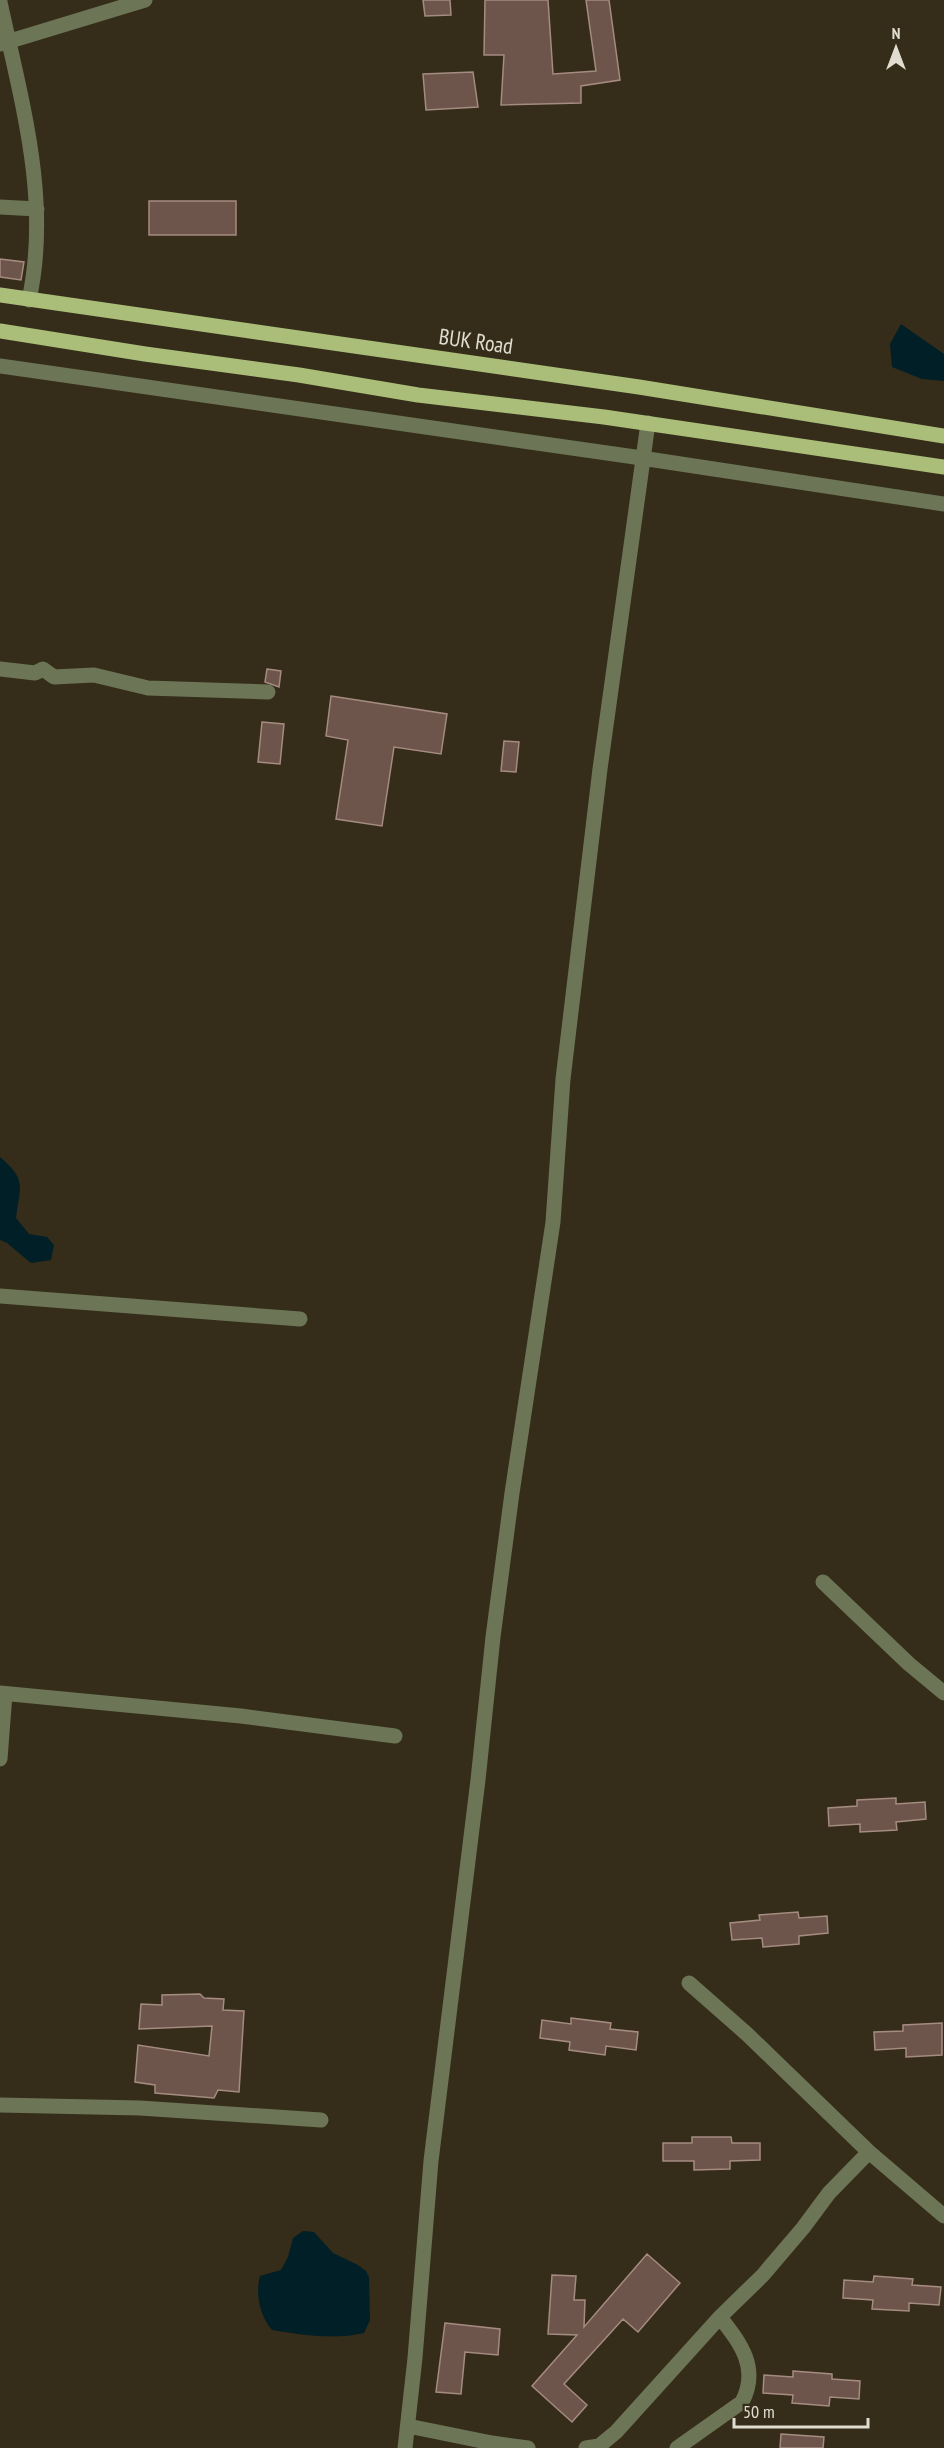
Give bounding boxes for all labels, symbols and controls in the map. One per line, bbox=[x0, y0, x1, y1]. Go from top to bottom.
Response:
north arrow bbox=[866, 18, 926, 78]
text: N bbox=[892, 23, 900, 43]
street label: BUK Road bbox=[437, 322, 515, 360]
scale bar bbox=[734, 2391, 868, 2429]
text: 50 m bbox=[743, 2400, 775, 2423]

